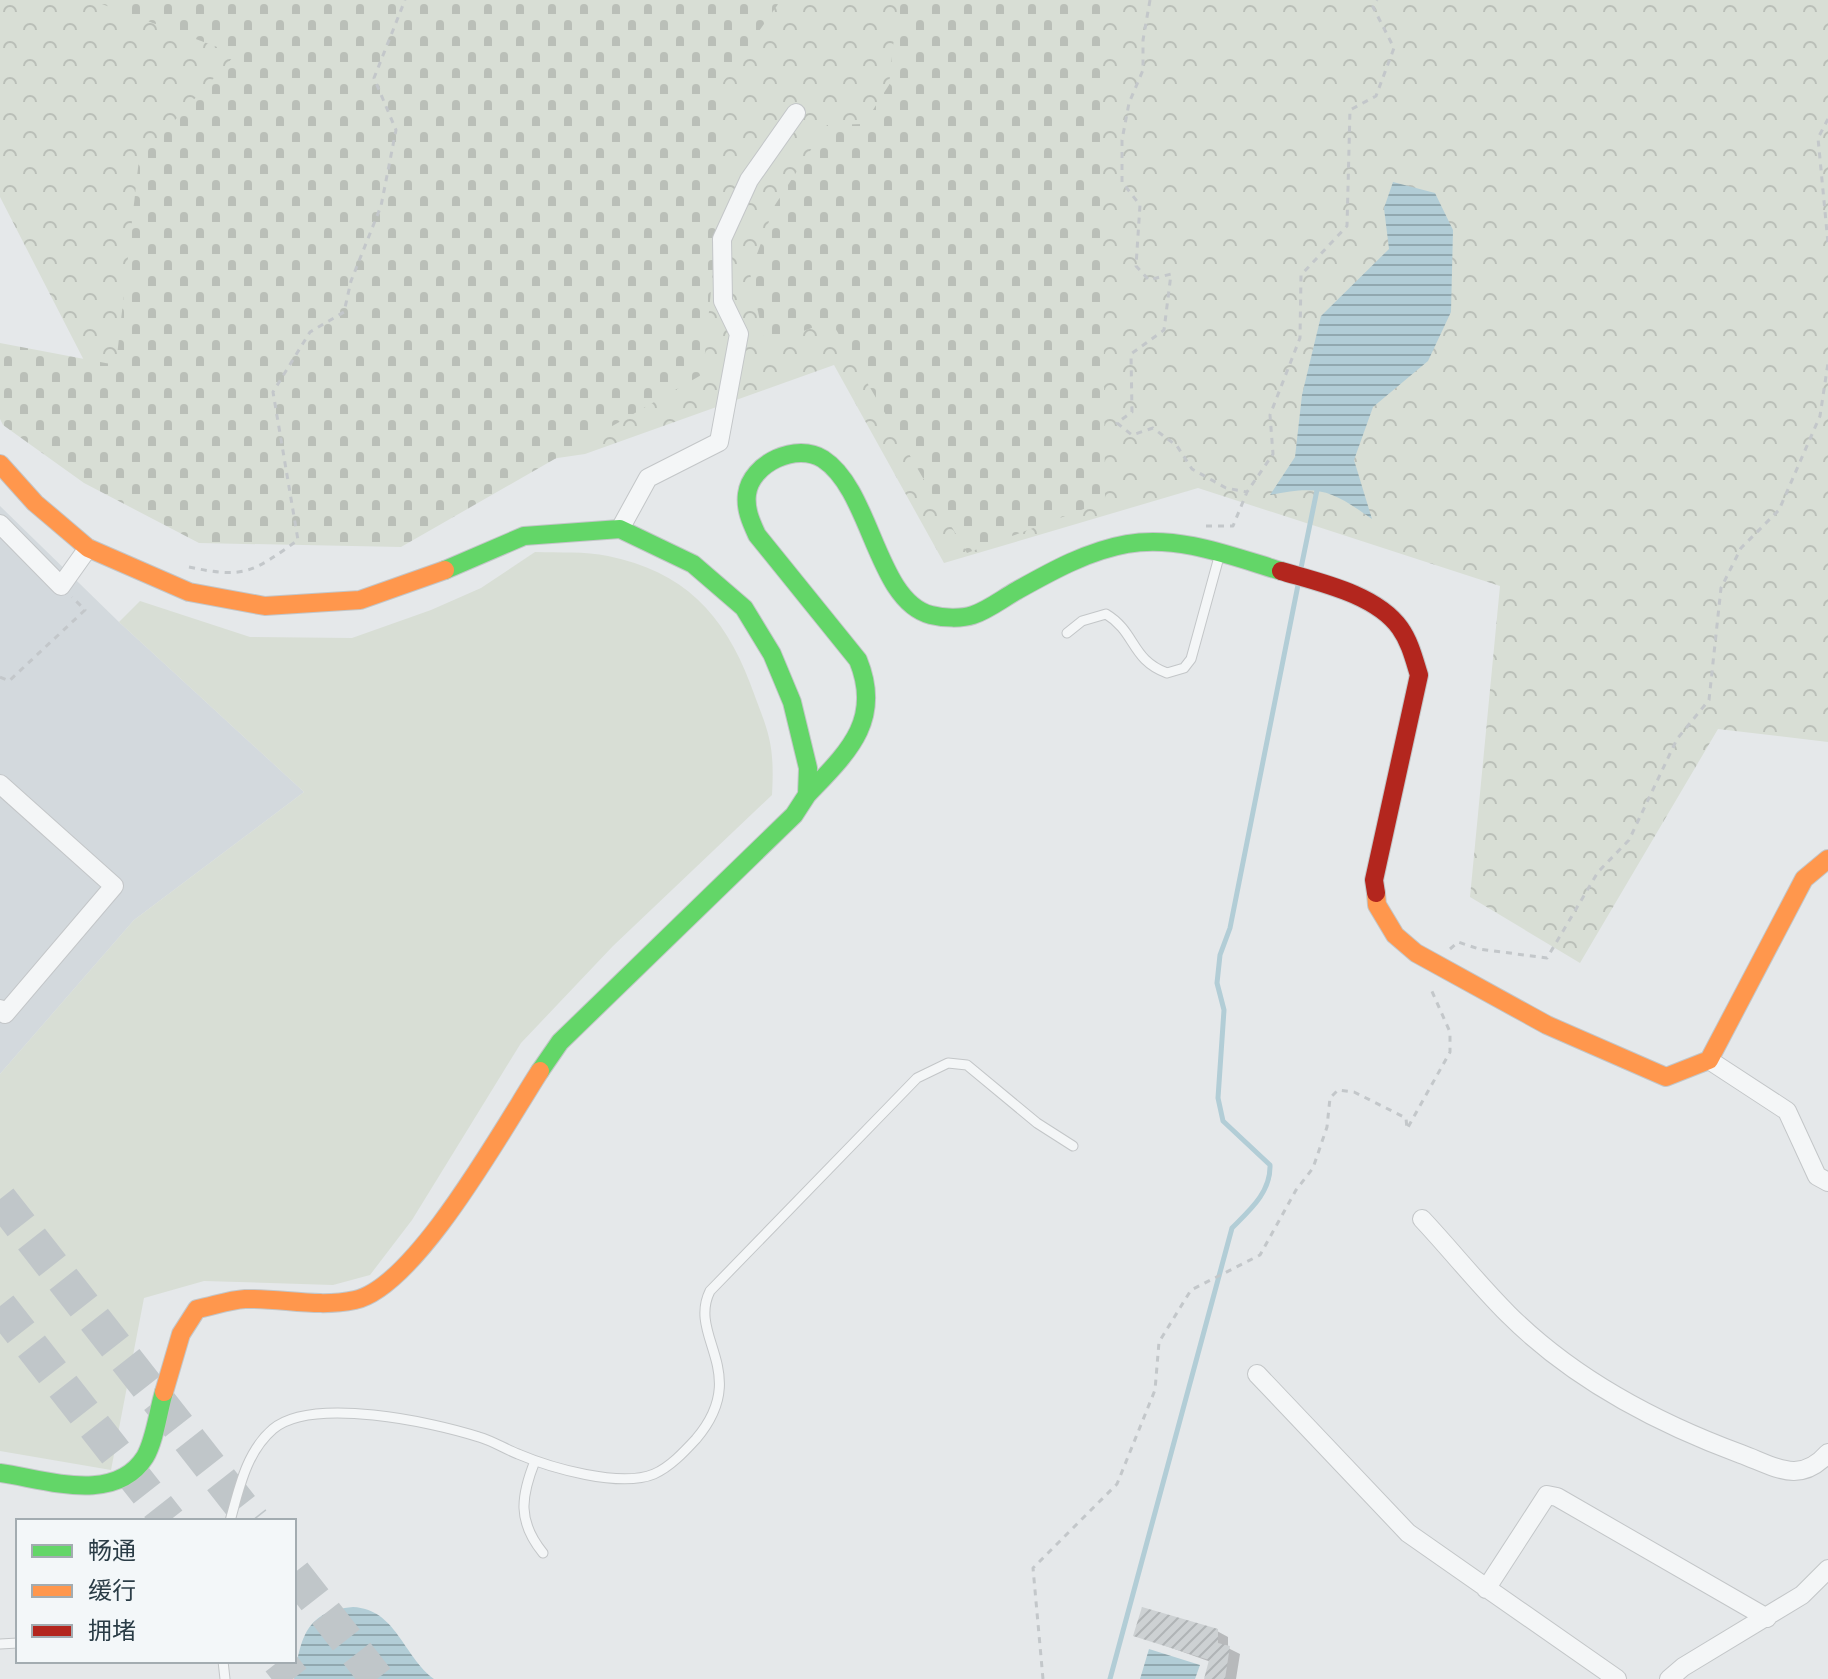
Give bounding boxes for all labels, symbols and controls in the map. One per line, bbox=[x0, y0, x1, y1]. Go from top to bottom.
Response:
legend bbox=[16, 1519, 296, 1663]
text: 畅通 bbox=[88, 1537, 136, 1565]
text: 缓行 bbox=[88, 1577, 136, 1605]
text: 拥堵 bbox=[88, 1617, 136, 1645]

